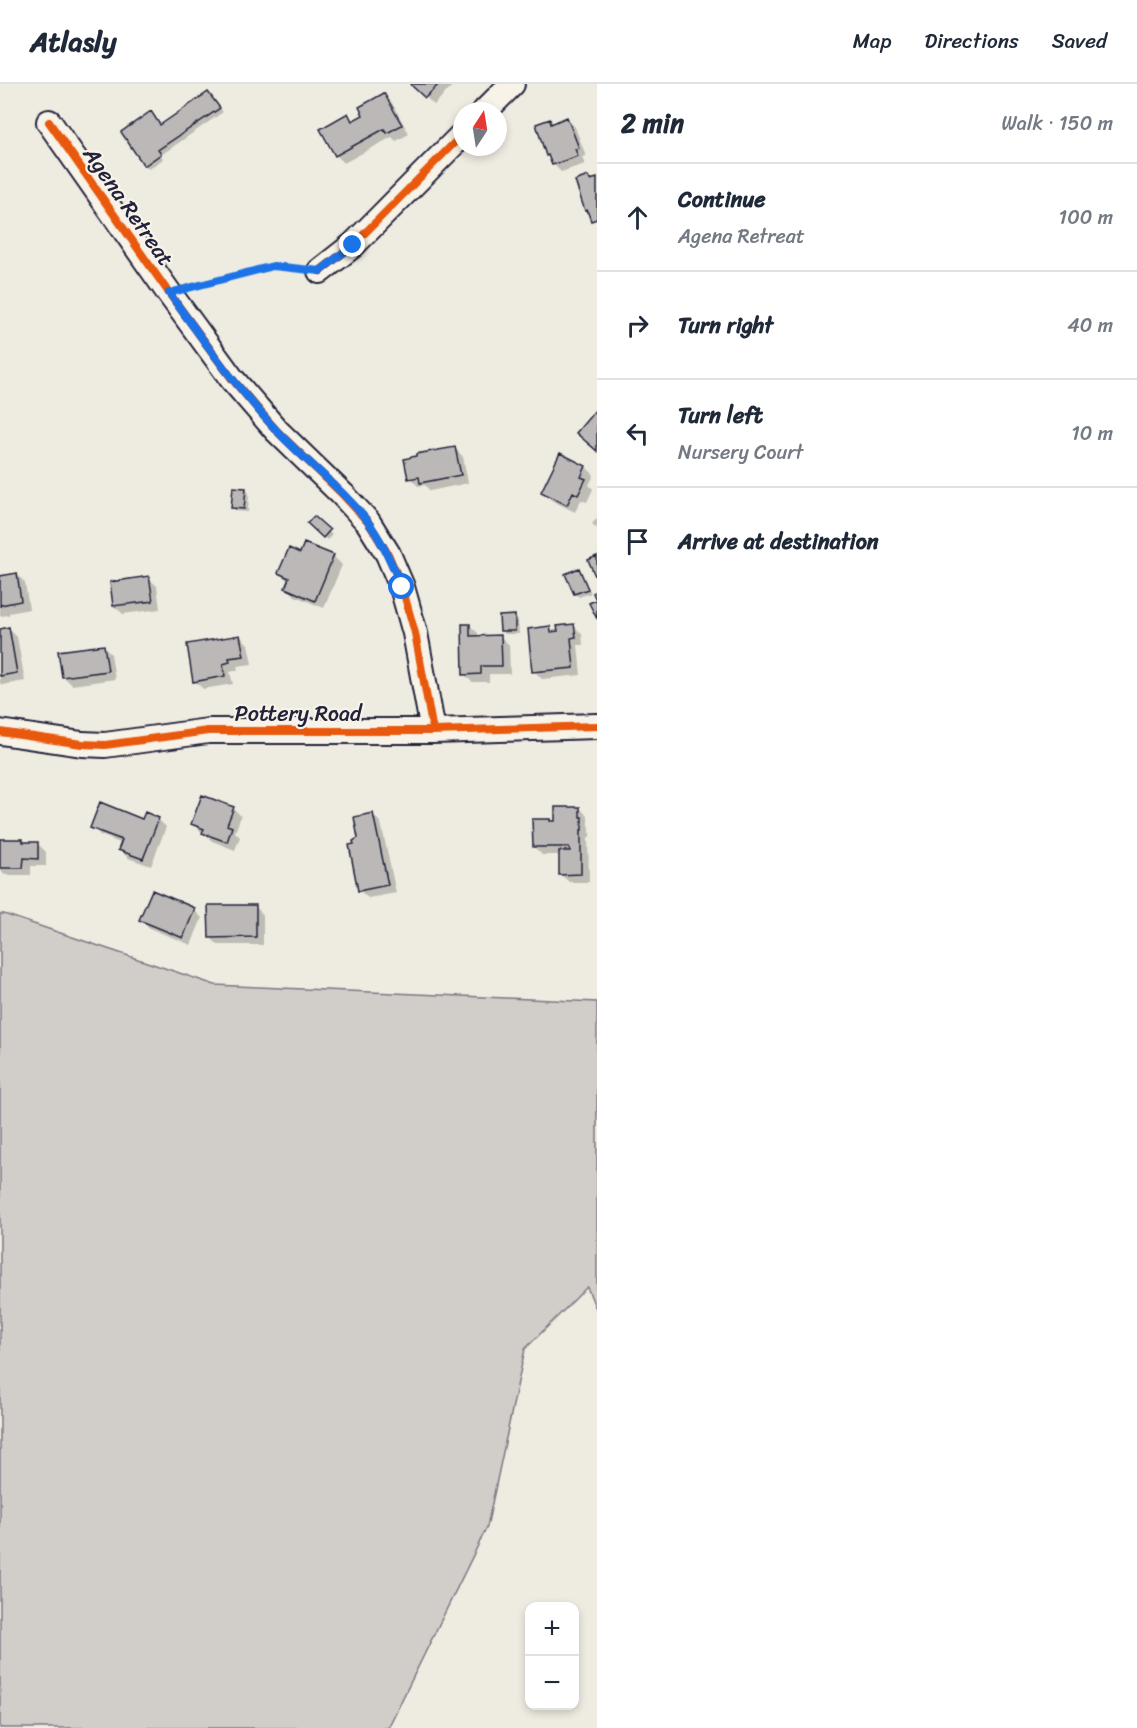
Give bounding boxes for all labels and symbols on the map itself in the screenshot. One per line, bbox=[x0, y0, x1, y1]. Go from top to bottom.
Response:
north arrow bbox=[453, 102, 507, 156]
street label: Agena Retreat bbox=[72, 137, 185, 275]
route end bbox=[339, 231, 365, 257]
route start bbox=[388, 573, 414, 599]
street label: Pottery Road bbox=[234, 694, 363, 733]

